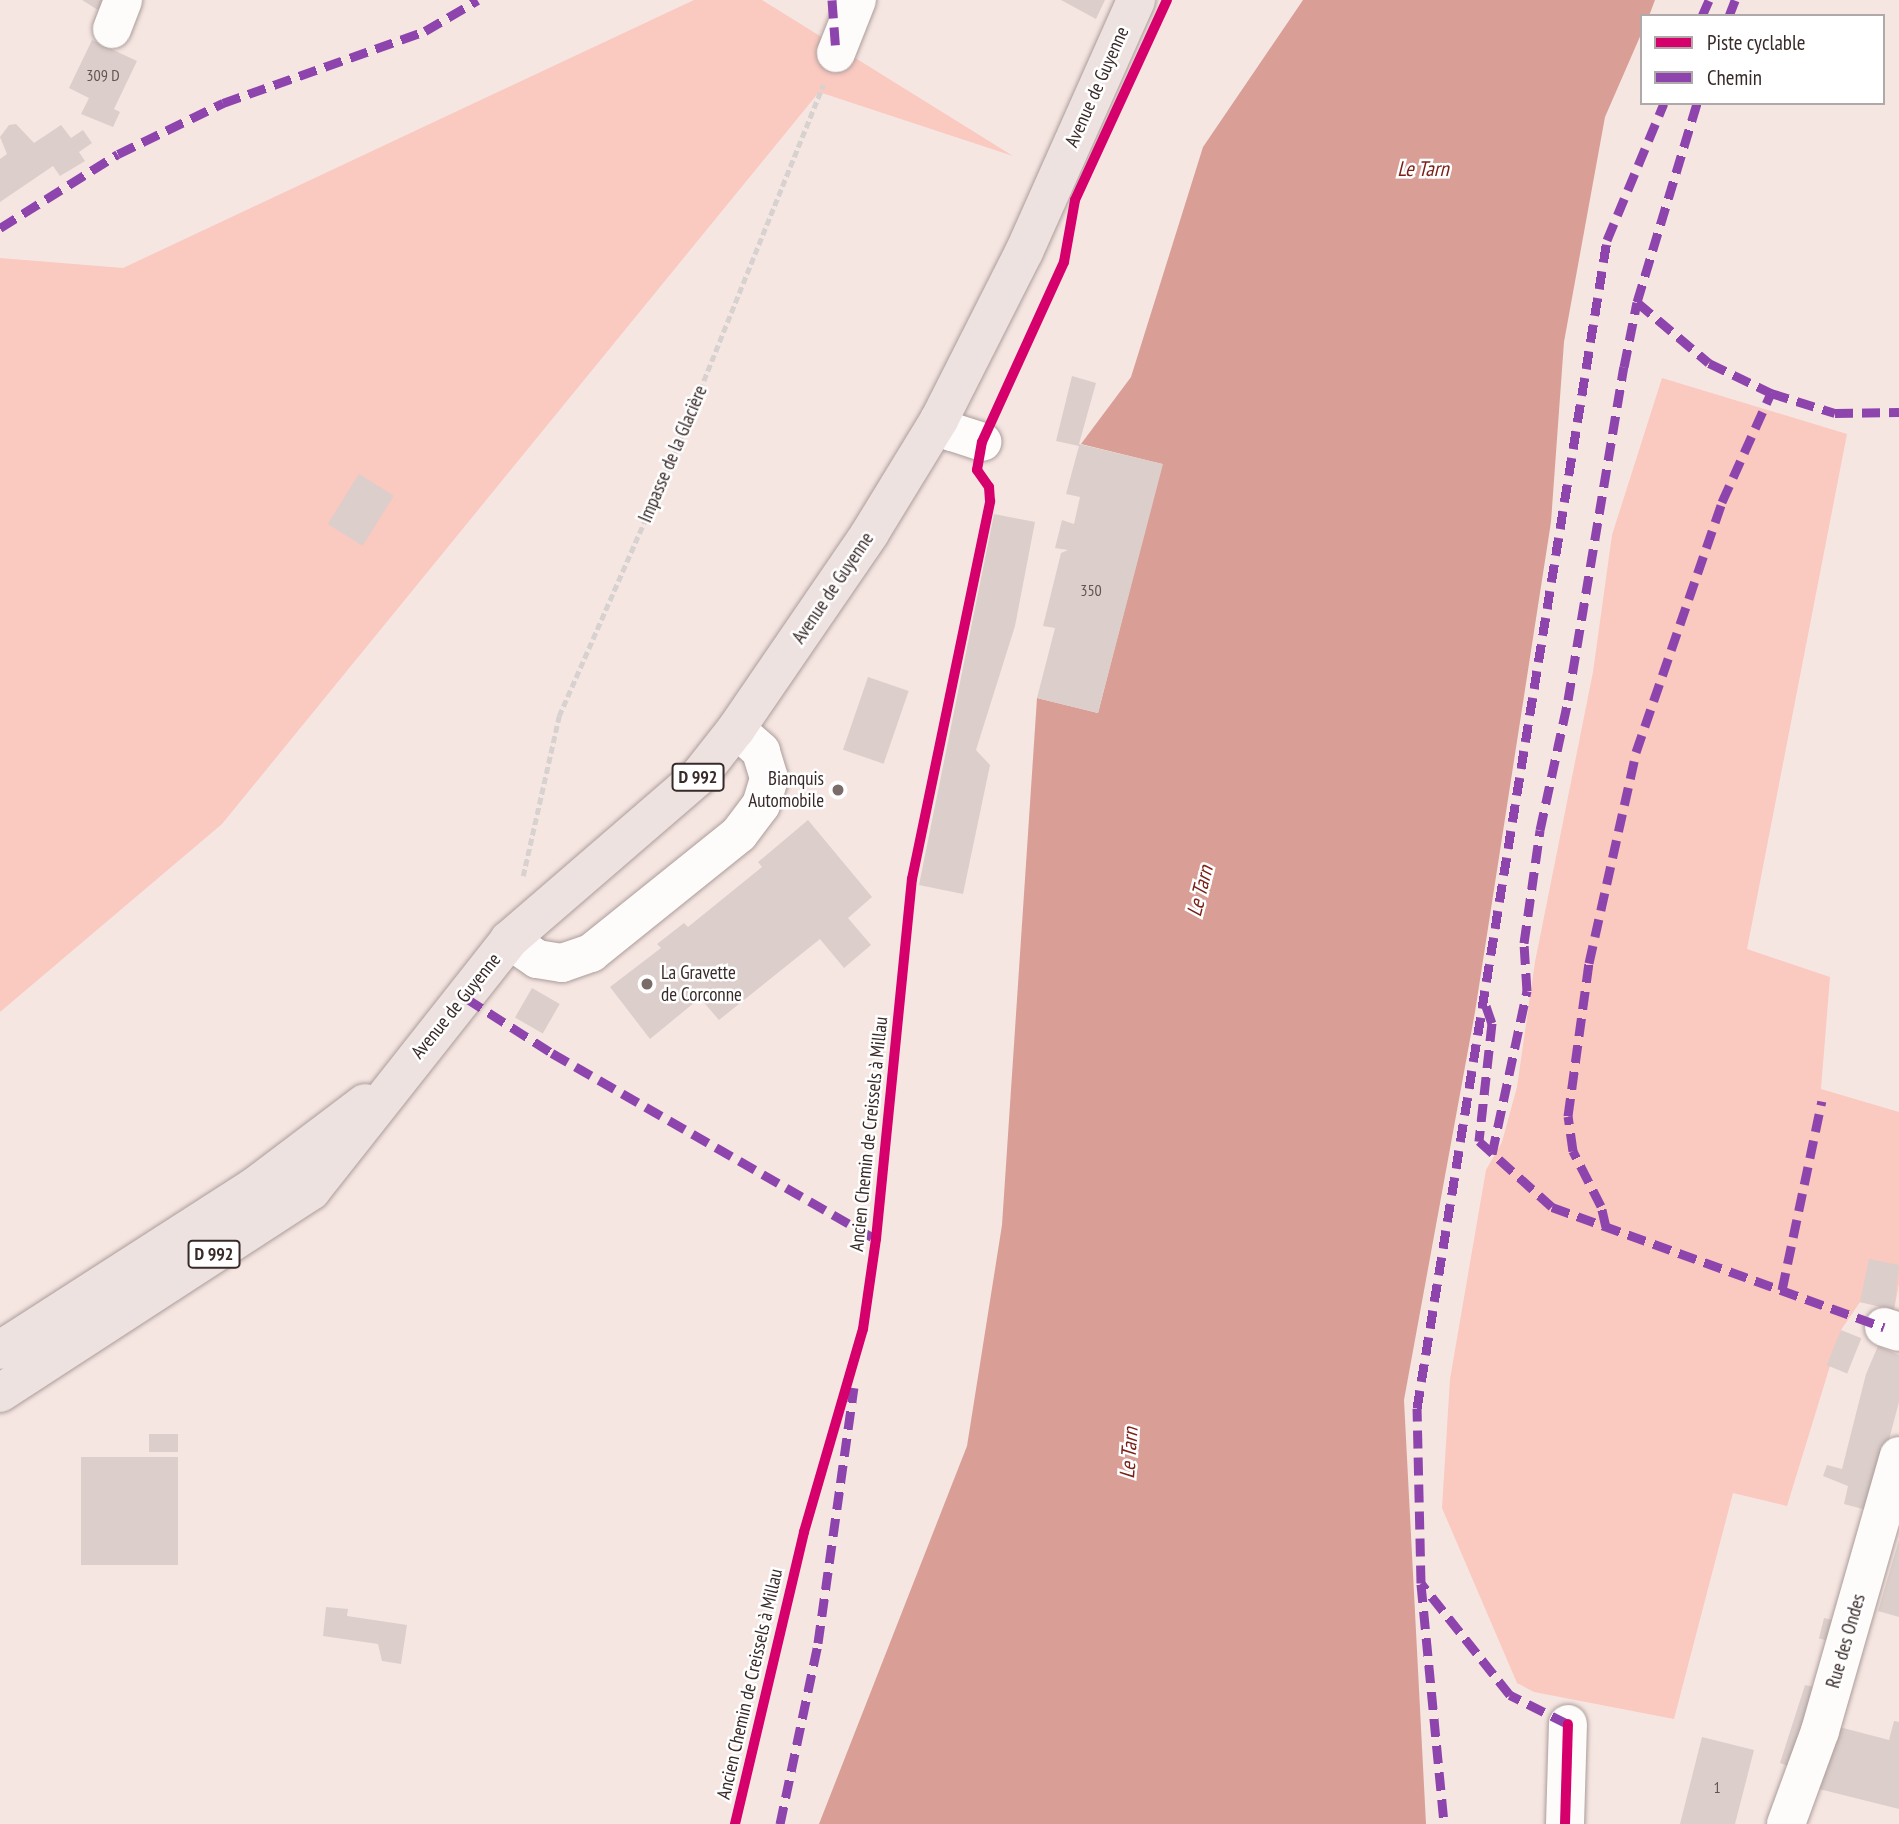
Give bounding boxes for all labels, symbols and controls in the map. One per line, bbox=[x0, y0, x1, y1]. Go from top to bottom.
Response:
legend bbox=[1640, 14, 1885, 105]
street label: Avenue de Guyenne bbox=[1060, 23, 1134, 151]
text: Piste cyclable bbox=[1707, 29, 1805, 56]
text: Chemin bbox=[1707, 64, 1762, 91]
house number: 309 D bbox=[86, 65, 120, 85]
water label: Le Tarn bbox=[1397, 156, 1449, 182]
street label: Impasse de la Glacière bbox=[634, 382, 712, 526]
street label: Avenue de Guyenne bbox=[787, 528, 879, 648]
house number: 350 bbox=[1080, 580, 1102, 600]
road number: D 992 bbox=[670, 762, 726, 792]
place label: Bianquis Automobile bbox=[748, 768, 824, 812]
marker: Bianquis Automobile bbox=[830, 782, 846, 798]
water label: Le Tarn bbox=[1181, 863, 1219, 919]
street label: Avenue de Guyenne bbox=[406, 949, 506, 1063]
place label: La Gravette de Corconne bbox=[661, 962, 742, 1006]
marker: La Gravette de Corconne bbox=[639, 976, 655, 992]
street label: Ancien Chemin de Creissels à Millau bbox=[845, 1015, 893, 1253]
road number: D 992 bbox=[186, 1240, 242, 1268]
water label: Le Tarn bbox=[1115, 1426, 1143, 1480]
street label: Ancien Chemin de Creissels à Millau bbox=[712, 1566, 788, 1802]
street label: Rue des Ondes bbox=[1822, 1591, 1870, 1691]
house number: 1 bbox=[1713, 1777, 1721, 1797]

